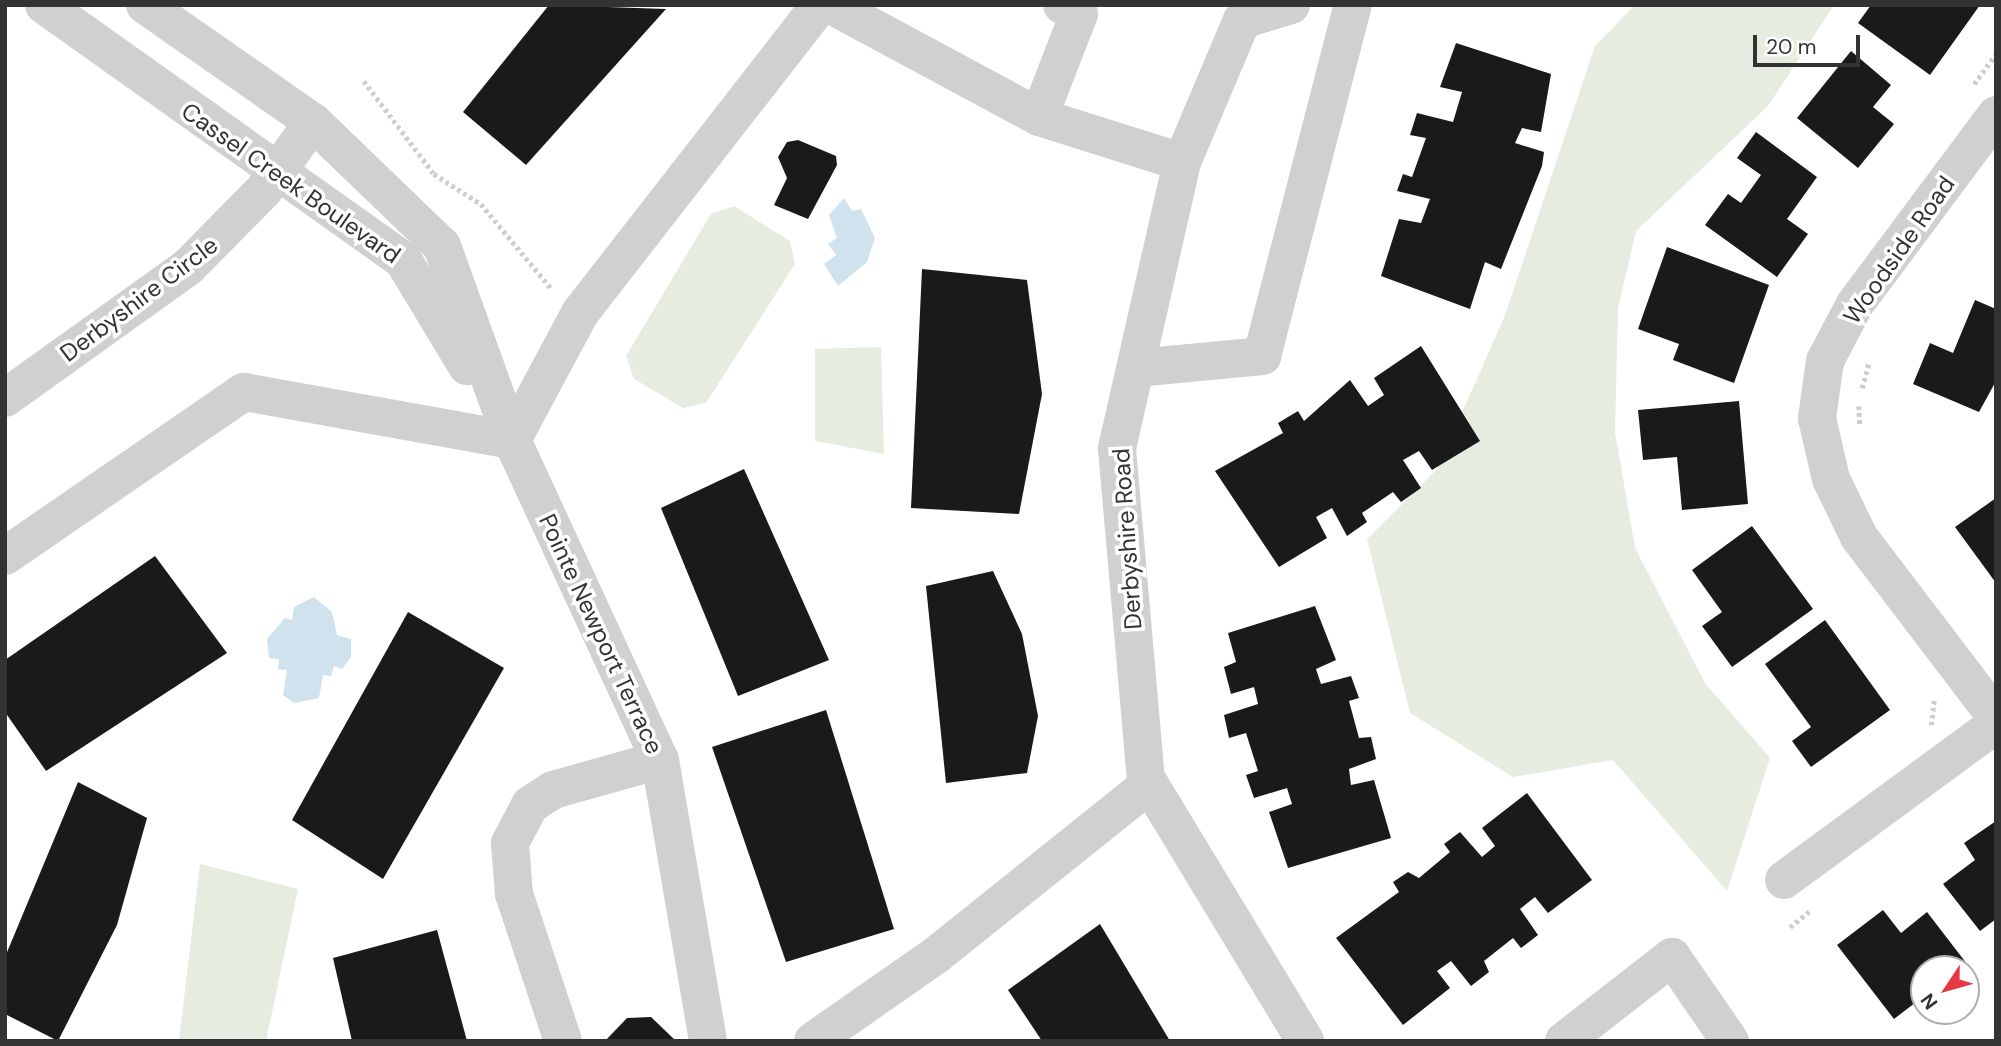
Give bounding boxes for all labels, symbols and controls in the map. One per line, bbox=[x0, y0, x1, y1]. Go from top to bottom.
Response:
scale bar bbox=[1756, 21, 1863, 65]
text: 20 m bbox=[1766, 33, 1817, 61]
street label: Cassel Creek Boulevard bbox=[176, 96, 406, 270]
street label: Woodside Road bbox=[1837, 170, 1961, 330]
street label: Derbyshire Circle bbox=[55, 230, 223, 368]
street label: Derbyshire Road bbox=[1106, 447, 1148, 631]
street label: Pointe Newport Terrace bbox=[533, 510, 669, 758]
north arrow bbox=[1910, 955, 1980, 1025]
text: N bbox=[1915, 989, 1943, 1014]

